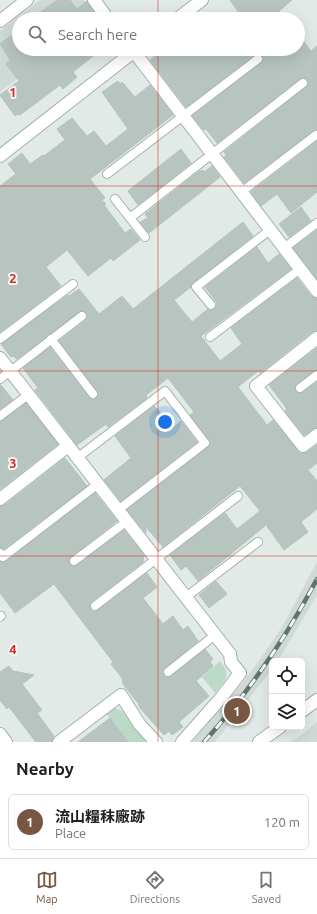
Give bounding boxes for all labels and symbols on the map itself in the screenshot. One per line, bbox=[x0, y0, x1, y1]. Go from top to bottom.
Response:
text: 1 bbox=[9, 85, 17, 99]
text: 2 bbox=[9, 271, 17, 285]
your location bbox=[155, 412, 175, 432]
text: 3 bbox=[9, 456, 17, 470]
text: 4 bbox=[9, 642, 17, 656]
pin: 1 bbox=[224, 696, 250, 726]

